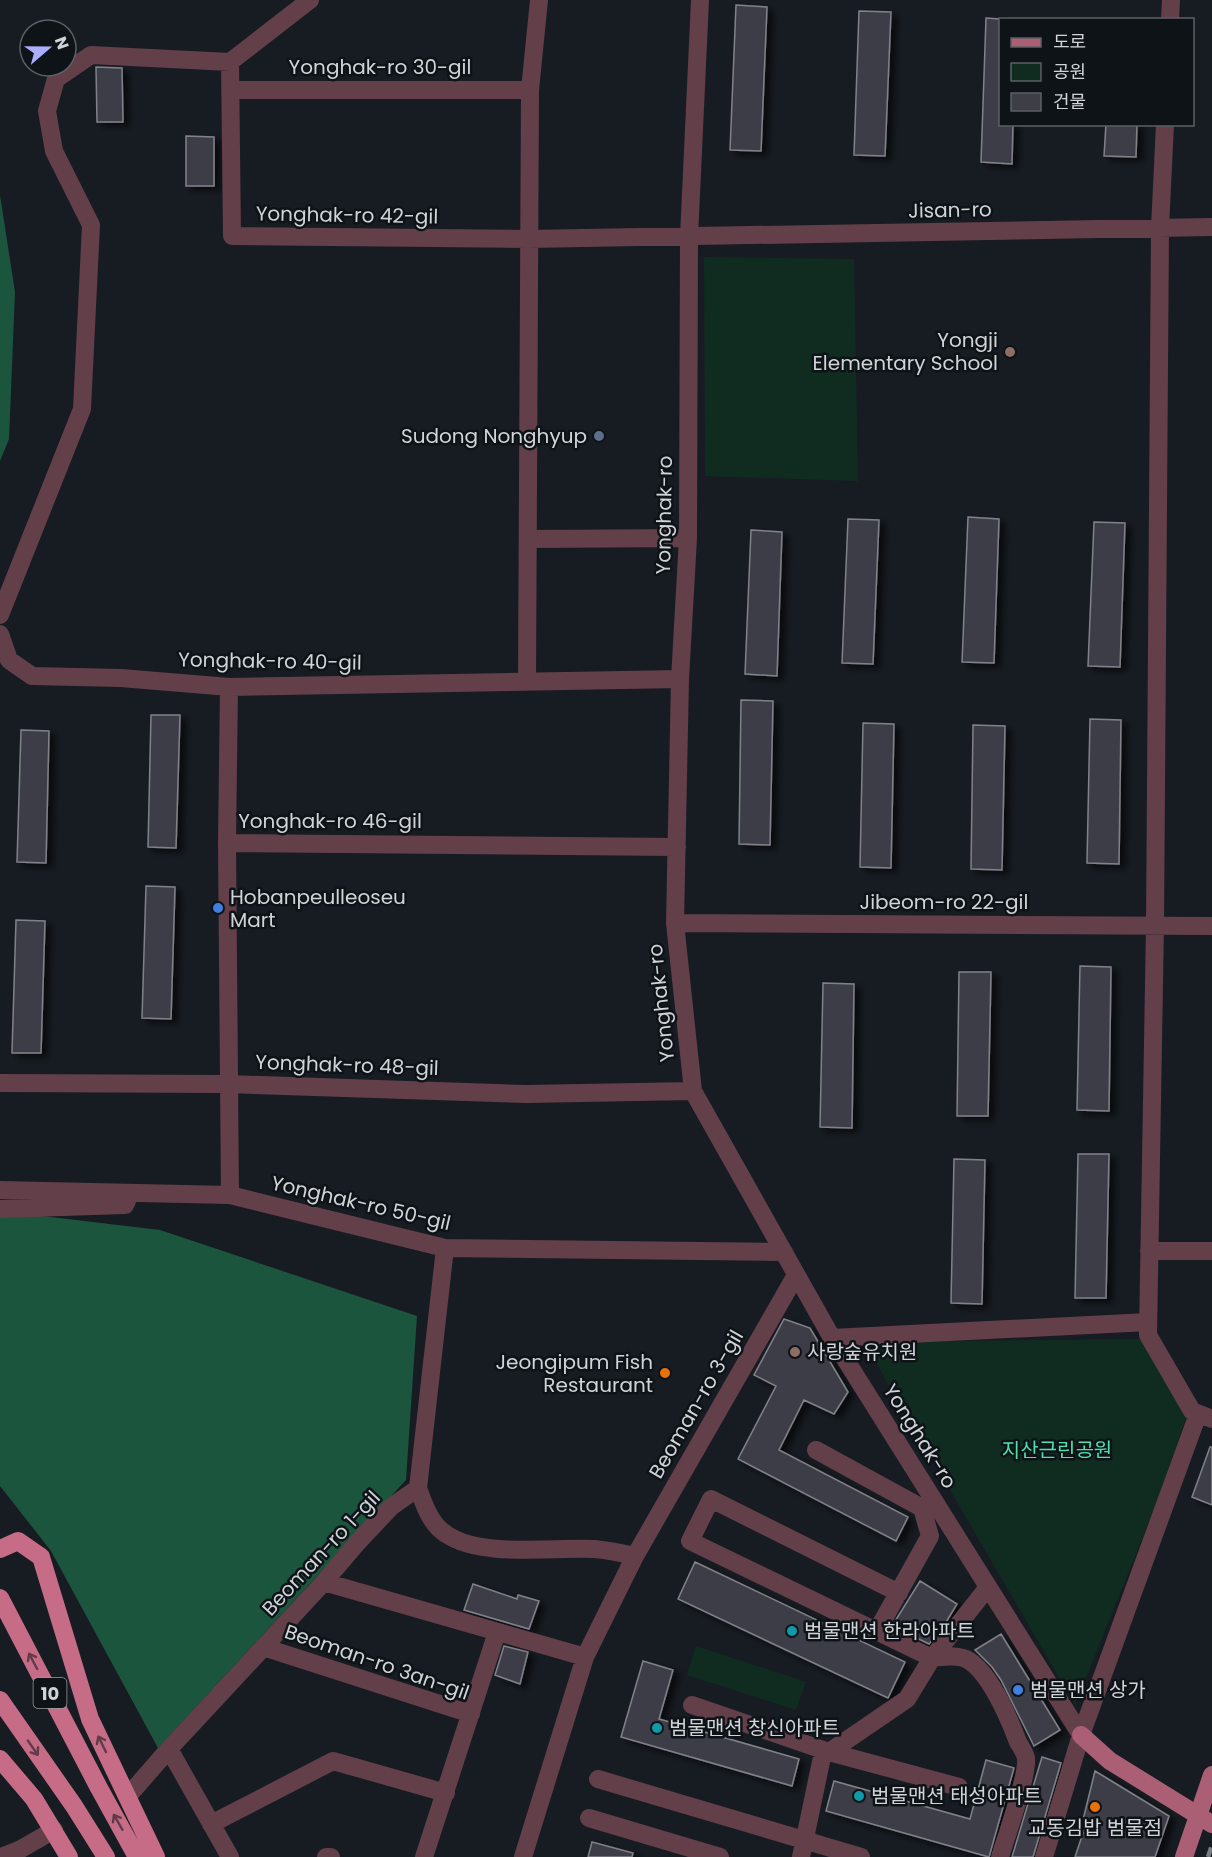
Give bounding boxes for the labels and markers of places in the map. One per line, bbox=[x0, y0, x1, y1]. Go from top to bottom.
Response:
place label: Yongji Elementary School bbox=[813, 326, 998, 377]
marker: Yongji Elementary School bbox=[1003, 345, 1017, 359]
place label: Sudong Nonghyup bbox=[401, 422, 587, 450]
marker: Sudong Nonghyup bbox=[592, 429, 606, 443]
place label: Hobanpeulleoseu Mart bbox=[230, 883, 406, 934]
marker: Hobanpeulleoseu Mart bbox=[211, 901, 225, 915]
place label: 사랑숲유치원 bbox=[807, 1338, 917, 1366]
marker: 사랑숲유치원 bbox=[788, 1345, 802, 1359]
place label: Jeongipum Fish Restaurant bbox=[495, 1348, 653, 1399]
marker: Jeongipum Fish Restaurant bbox=[658, 1366, 672, 1380]
place label: 범물맨션 한라아파트 bbox=[804, 1617, 975, 1645]
marker: 범물맨션 한라아파트 bbox=[785, 1624, 799, 1638]
place label: 범물맨션 상가 bbox=[1030, 1676, 1146, 1704]
marker: 범물맨션 상가 bbox=[1011, 1683, 1025, 1697]
place label: 범물맨션 창신아파트 bbox=[669, 1714, 840, 1742]
marker: 범물맨션 창신아파트 bbox=[650, 1721, 664, 1735]
place label: 범물맨션 태성아파트 bbox=[871, 1782, 1042, 1810]
marker: 범물맨션 태성아파트 bbox=[852, 1789, 866, 1803]
marker: 교동김밥 범물점 bbox=[1088, 1800, 1102, 1814]
place label: 교동김밥 범물점 bbox=[1028, 1814, 1162, 1842]

